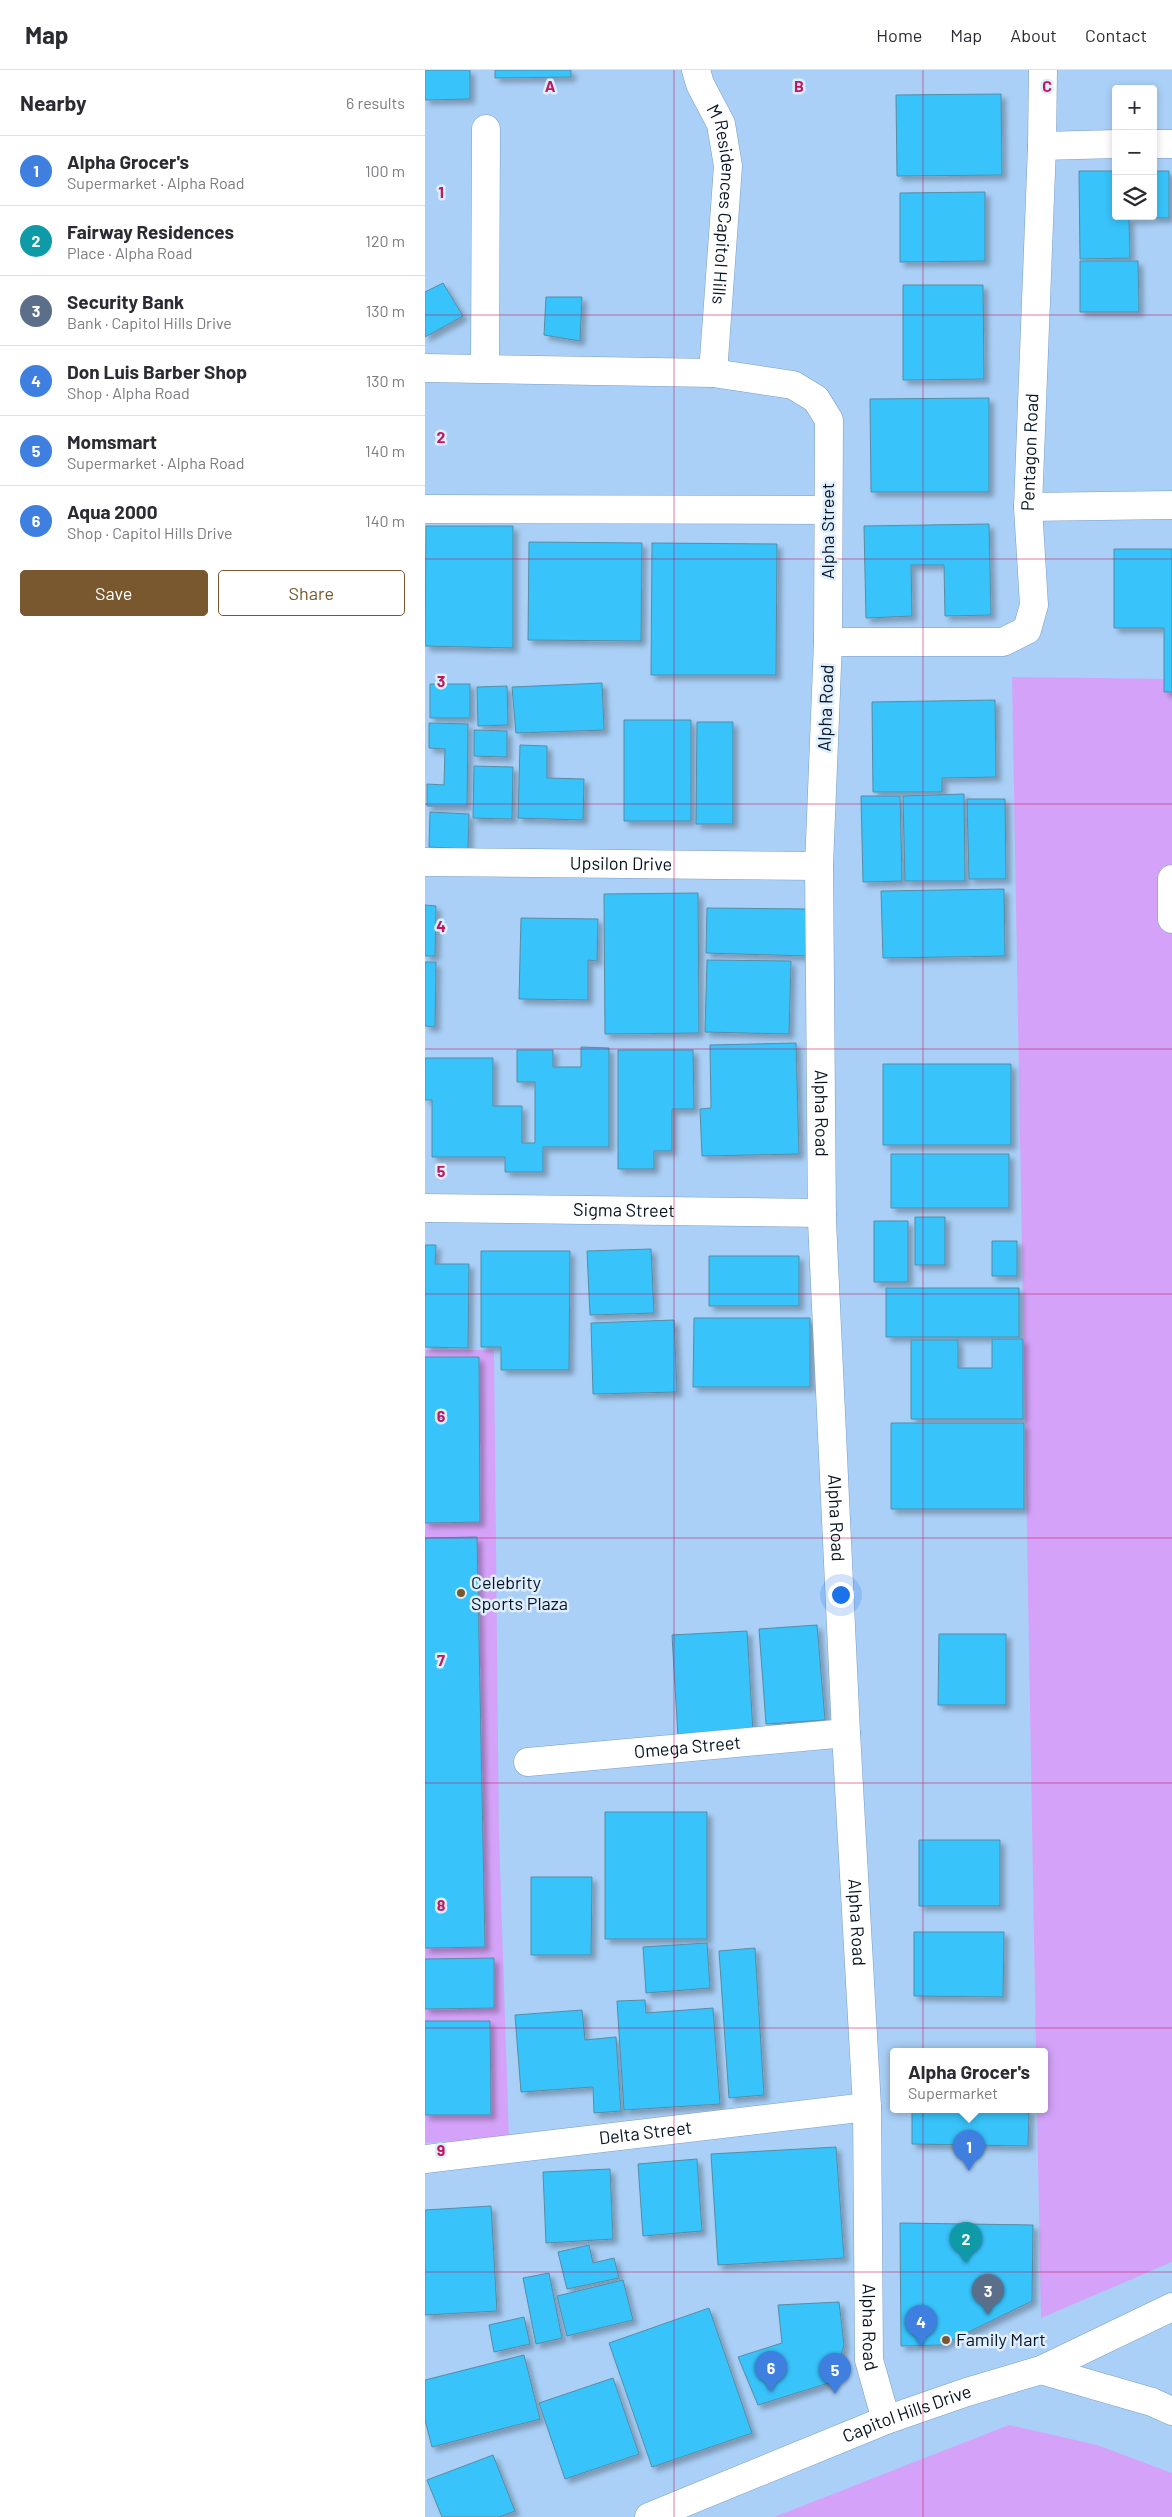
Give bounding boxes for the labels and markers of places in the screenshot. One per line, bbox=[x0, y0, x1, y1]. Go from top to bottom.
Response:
place label: Celebrity Sports Plaza bbox=[471, 1571, 568, 1614]
marker: Celebrity Sports Plaza bbox=[455, 1587, 467, 1599]
pin: 1 bbox=[953, 2130, 985, 2171]
pin: 2 bbox=[950, 2222, 982, 2263]
pin: 3 bbox=[972, 2274, 1004, 2315]
pin: 4 bbox=[905, 2305, 937, 2346]
place label: Family Mart bbox=[956, 2328, 1046, 2350]
marker: Family Mart bbox=[940, 2334, 952, 2346]
pin: 6 bbox=[755, 2351, 787, 2392]
pin: 5 bbox=[819, 2353, 851, 2394]

